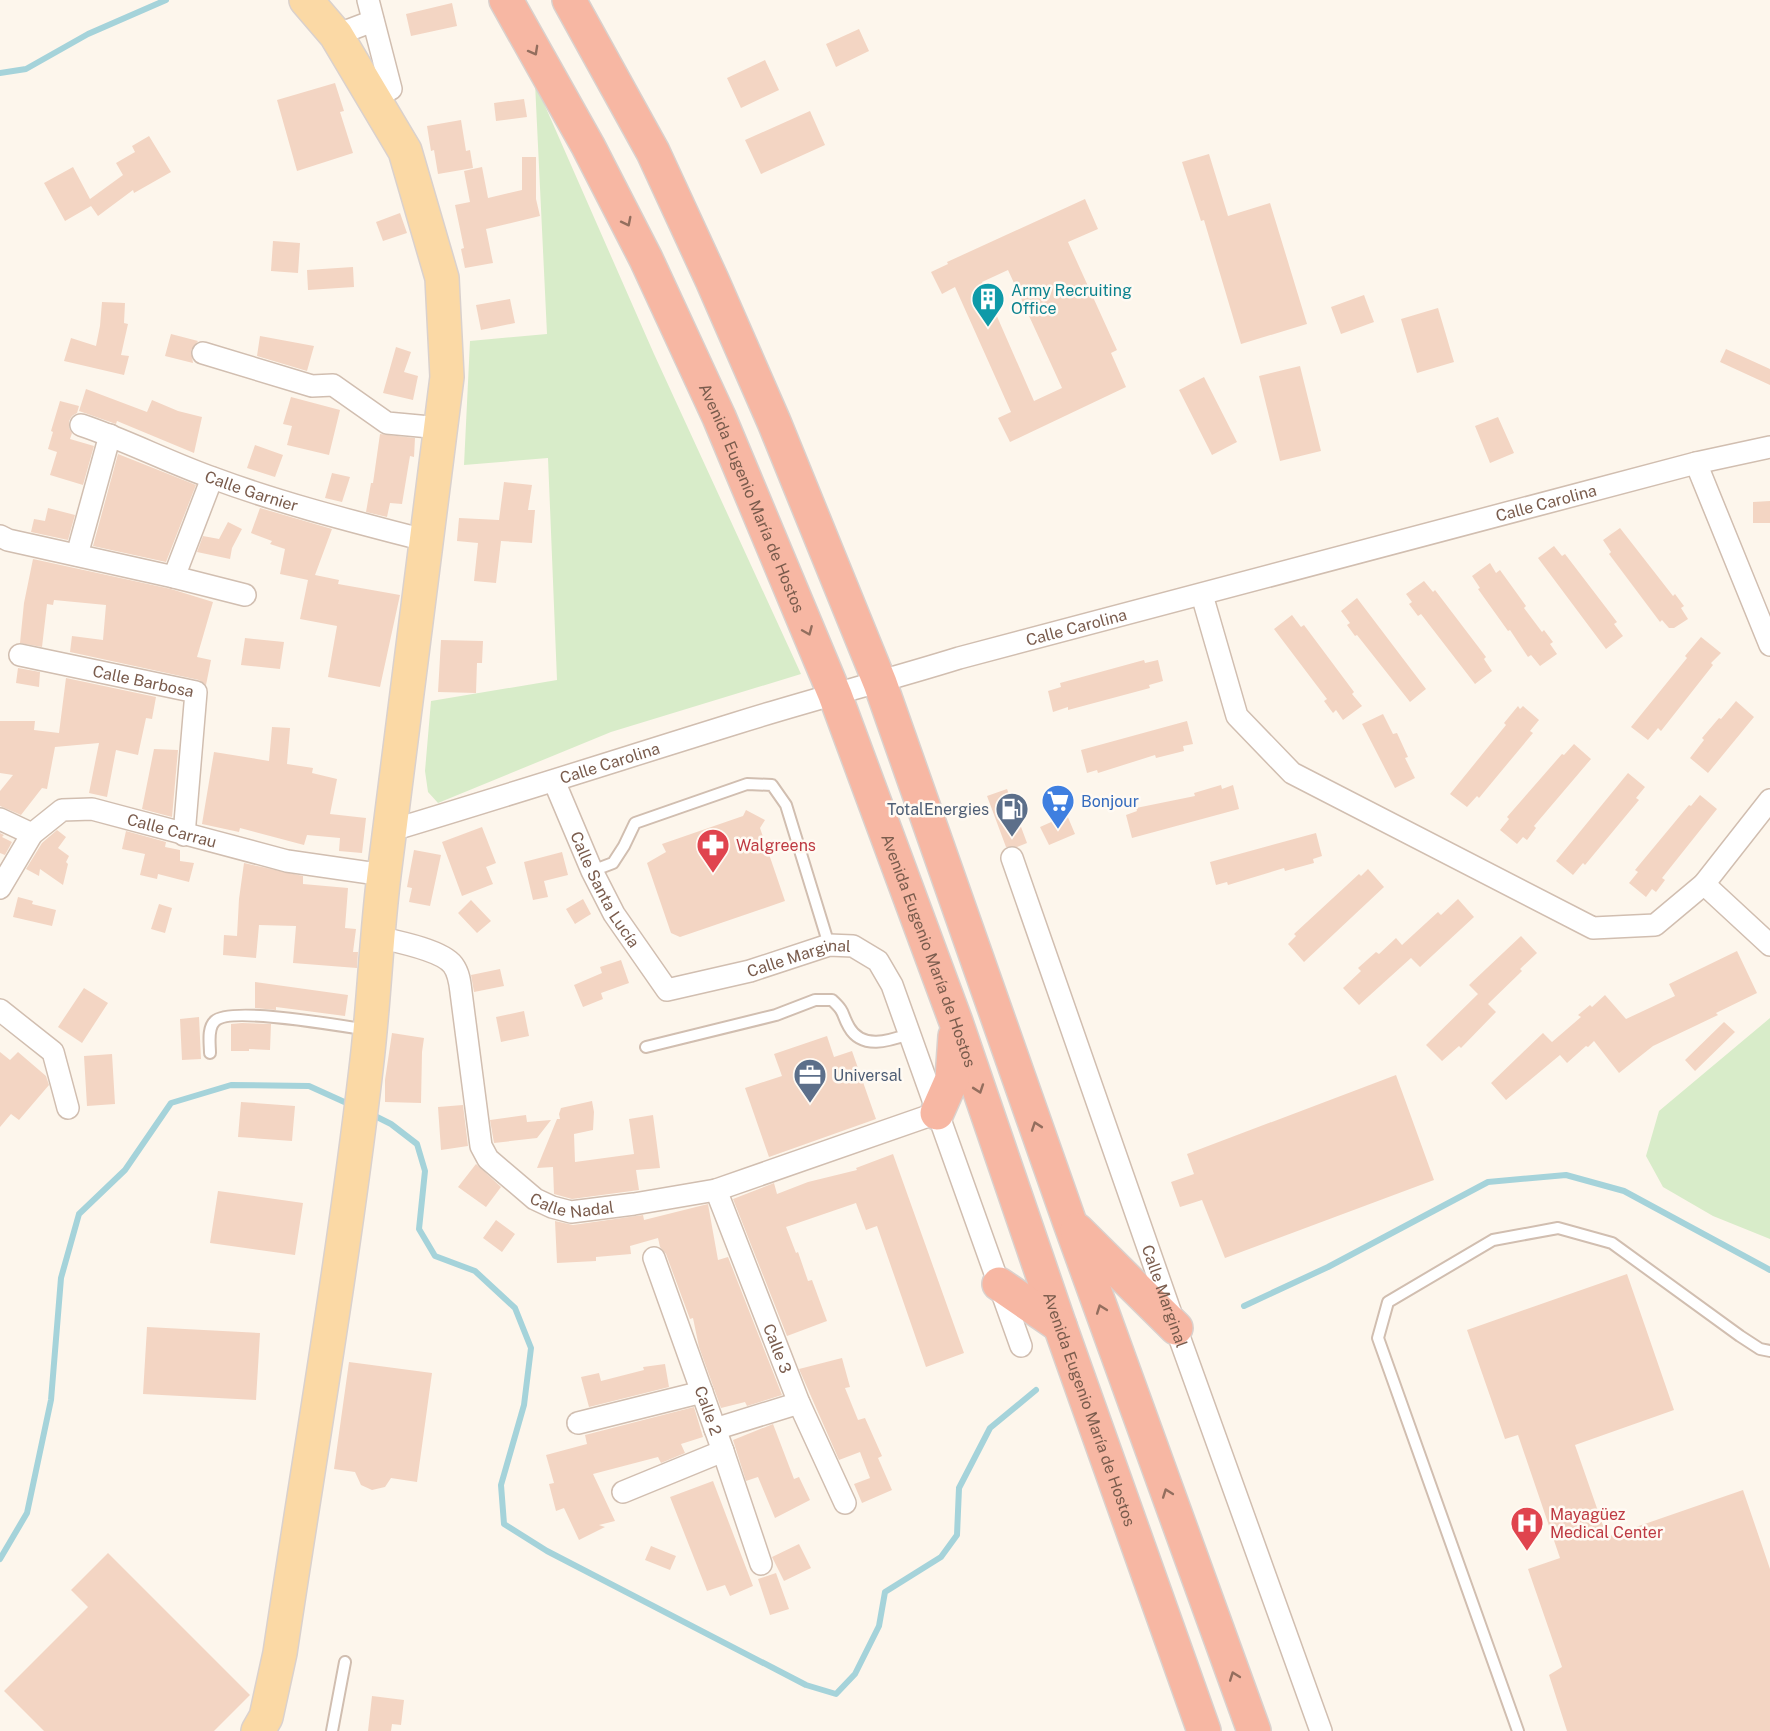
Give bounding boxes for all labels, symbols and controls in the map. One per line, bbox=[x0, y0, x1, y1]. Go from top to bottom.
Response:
one-way arrow bbox=[527, 45, 539, 55]
one-way arrow bbox=[620, 216, 631, 227]
building icon: Army Recruiting Office bbox=[970, 281, 1006, 328]
place label: Army Recruiting Office bbox=[1011, 281, 1132, 318]
street label: Avenida Eugenio María de Hostos bbox=[695, 380, 809, 616]
street label: Calle Garnier bbox=[202, 467, 300, 515]
street label: Calle Carolina bbox=[1494, 481, 1599, 526]
street label: Calle Carolina bbox=[1024, 605, 1129, 650]
one-way arrow bbox=[801, 625, 813, 636]
street label: Calle Barbosa bbox=[91, 662, 196, 701]
street label: Calle Carolina bbox=[558, 739, 662, 788]
supermarket icon: Bonjour bbox=[1040, 783, 1076, 830]
fuel station icon: TotalEnergies bbox=[994, 791, 1030, 838]
place label: Bonjour bbox=[1081, 792, 1139, 811]
place label: TotalEnergies bbox=[887, 800, 989, 819]
street label: Calle Carrau bbox=[125, 810, 219, 852]
pharmacy icon: Walgreens bbox=[695, 827, 731, 874]
street label: Calle Santa Lucía bbox=[566, 829, 643, 951]
street label: Avenida Eugenio María de Hostos bbox=[877, 831, 980, 1070]
place label: Walgreens bbox=[736, 836, 816, 855]
street label: Calle Marginal bbox=[745, 936, 851, 981]
office icon: Universal bbox=[792, 1057, 828, 1104]
place label: Universal bbox=[833, 1066, 903, 1085]
one-way arrow bbox=[972, 1083, 984, 1094]
one-way arrow bbox=[1030, 1121, 1043, 1131]
street label: Calle Nadal bbox=[527, 1189, 615, 1222]
street label: Calle Marginal bbox=[1138, 1242, 1191, 1350]
street label: Avenida Eugenio María de Hostos bbox=[1039, 1290, 1139, 1529]
one-way arrow bbox=[1096, 1304, 1108, 1315]
street label: Calle 3 bbox=[759, 1321, 796, 1376]
street label: Calle 2 bbox=[690, 1383, 726, 1438]
one-way arrow bbox=[1162, 1488, 1175, 1499]
hospital icon: Mayagüez Medical Center bbox=[1509, 1505, 1545, 1552]
place label: Mayagüez Medical Center bbox=[1550, 1505, 1663, 1542]
one-way arrow bbox=[1228, 1671, 1241, 1682]

